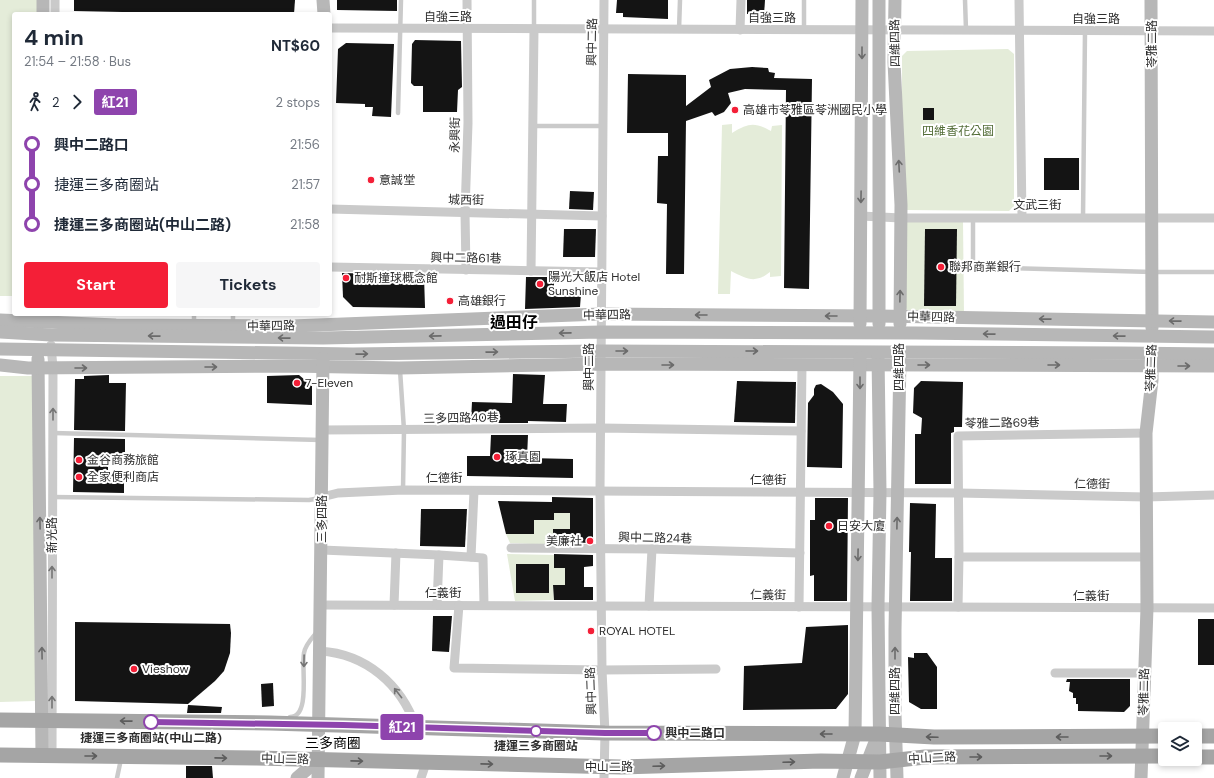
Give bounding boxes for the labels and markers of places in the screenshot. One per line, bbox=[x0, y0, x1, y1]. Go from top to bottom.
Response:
place label: 高雄市苓雅區苓洲國民小學 bbox=[743, 102, 887, 118]
marker: 高雄市苓雅區苓洲國民小學 bbox=[730, 105, 740, 115]
place label: 意誠堂 bbox=[379, 172, 415, 188]
marker: 意誠堂 bbox=[366, 175, 376, 185]
place label: 聯邦商業銀行 bbox=[949, 259, 1021, 275]
marker: 聯邦商業銀行 bbox=[936, 262, 946, 272]
place label: 陽光大飯店 Hotel Sunshine bbox=[548, 269, 640, 299]
place label: 耐斯撞球概念館 bbox=[354, 270, 438, 286]
marker: 耐斯撞球概念館 bbox=[341, 273, 351, 283]
marker: 陽光大飯店 Hotel Sunshine bbox=[535, 279, 545, 289]
place label: 高雄銀行 bbox=[458, 293, 506, 309]
marker: 高雄銀行 bbox=[445, 296, 455, 306]
place label: 7-Eleven bbox=[305, 375, 353, 391]
marker: 7-Eleven bbox=[292, 378, 302, 388]
place label: 琢真園 bbox=[505, 449, 541, 465]
place label: 金谷商務旅館 bbox=[87, 452, 159, 468]
marker: 琢真園 bbox=[492, 452, 502, 462]
marker: 金谷商務旅館 bbox=[74, 455, 84, 465]
place label: 全家便利商店 bbox=[87, 469, 159, 485]
marker: 全家便利商店 bbox=[74, 472, 84, 482]
place label: 日安大廈 bbox=[837, 518, 885, 534]
marker: 日安大廈 bbox=[824, 521, 834, 531]
place label: 美廉社 bbox=[546, 533, 582, 549]
marker: 美廉社 bbox=[585, 536, 595, 546]
place label: ROYAL HOTEL bbox=[599, 623, 675, 639]
marker: ROYAL HOTEL bbox=[586, 626, 596, 636]
place label: Vieshow bbox=[142, 661, 189, 677]
marker: Vieshow bbox=[129, 664, 139, 674]
marker: 捷運三多商圈站(中山二路) bbox=[143, 714, 159, 730]
marker: 捷運三多商圈站 bbox=[530, 725, 542, 737]
marker: 興中二路口 bbox=[646, 725, 662, 741]
place label: 興中二路口 bbox=[665, 725, 725, 741]
place label: 捷運三多商圈站(中山二路) bbox=[80, 730, 222, 746]
place label: 捷運三多商圈站 bbox=[494, 738, 578, 754]

